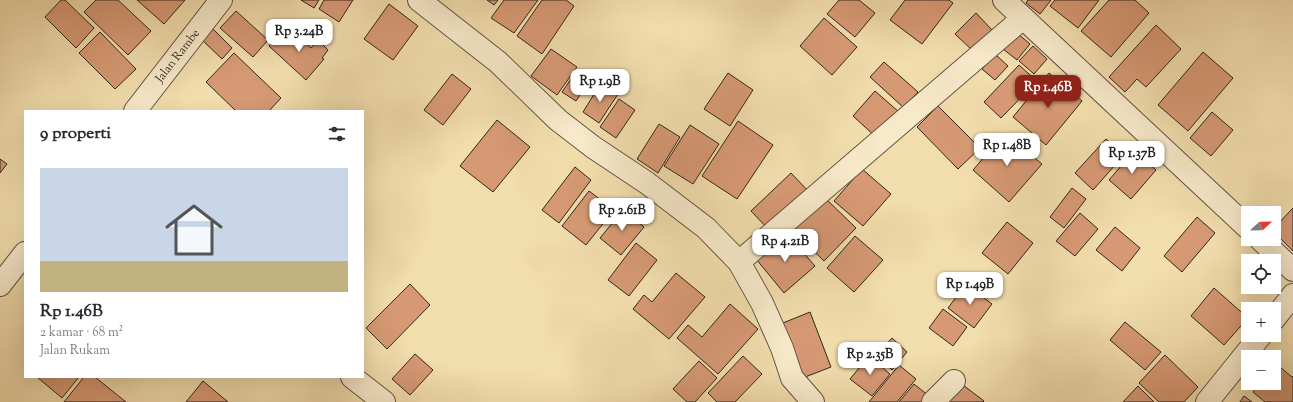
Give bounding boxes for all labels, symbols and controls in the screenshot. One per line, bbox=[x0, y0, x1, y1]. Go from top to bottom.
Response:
pin: Rp 3.24B bbox=[258, 19, 340, 53]
text: Rp 3.24B bbox=[275, 23, 323, 41]
street label: Jalan Rambe bbox=[151, 25, 205, 87]
pin: Rp 1.9B bbox=[563, 69, 637, 103]
text: Rp 1.9B bbox=[579, 73, 621, 91]
pin: Rp 1.46B bbox=[1007, 75, 1089, 109]
text: Rp 1.46B bbox=[1024, 79, 1072, 97]
text: 9 properti bbox=[40, 122, 111, 146]
icon: filters bbox=[326, 123, 348, 145]
pin: Rp 1.48B bbox=[966, 133, 1048, 167]
text: Rp 1.48B bbox=[983, 137, 1031, 155]
pin: Rp 1.37B bbox=[1091, 141, 1173, 175]
text: Rp 1.37B bbox=[1109, 145, 1155, 163]
icon: home bbox=[158, 194, 230, 266]
pin: Rp 2.61B bbox=[581, 198, 663, 232]
text: Rp 2.61B bbox=[598, 202, 646, 220]
north arrow bbox=[1241, 206, 1281, 246]
map controls bbox=[1241, 206, 1281, 390]
pin: Rp 4.21B bbox=[744, 229, 826, 263]
text: Rp 4.21B bbox=[761, 233, 809, 251]
button: locate bbox=[1241, 254, 1281, 294]
pin: Rp 1.49B bbox=[929, 272, 1011, 306]
text: Rp 1.49B bbox=[946, 276, 994, 294]
text: Rp 1.46B bbox=[40, 300, 103, 324]
button: + bbox=[1241, 302, 1281, 342]
text: 2 kamar · 68 m² bbox=[40, 324, 123, 342]
text: Jalan Rukam bbox=[40, 342, 110, 360]
pin: Rp 2.35B bbox=[829, 342, 911, 376]
text: Rp 2.35B bbox=[847, 346, 893, 364]
button: − bbox=[1241, 350, 1281, 390]

